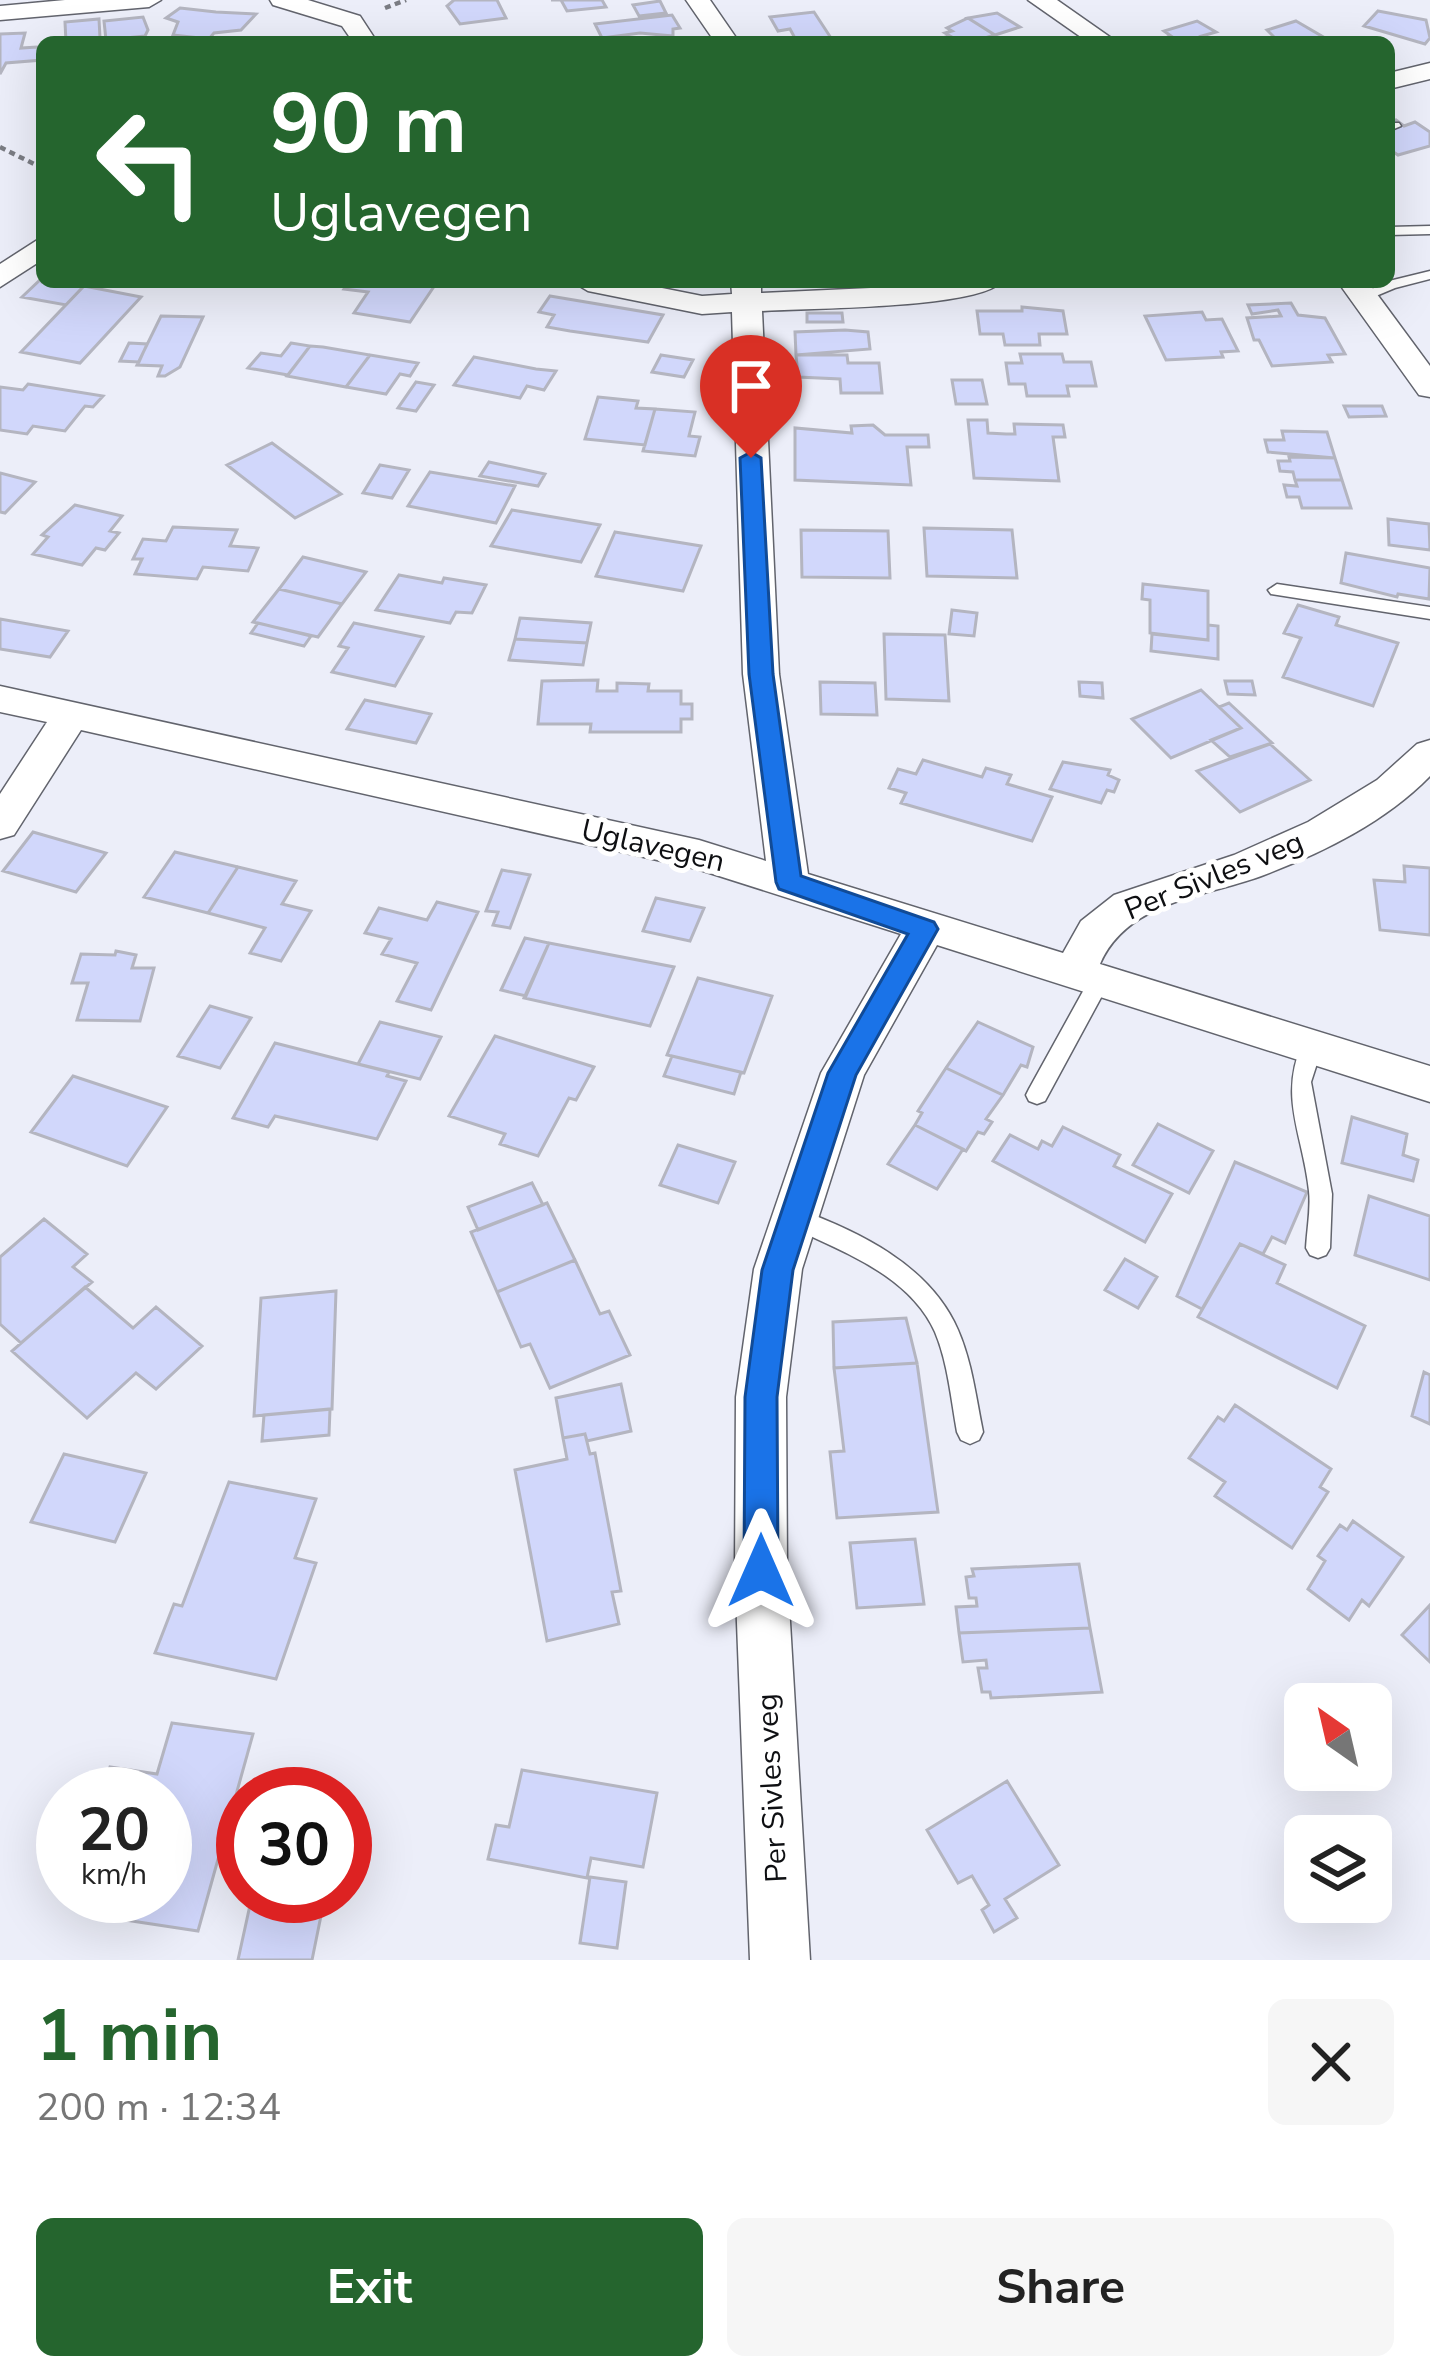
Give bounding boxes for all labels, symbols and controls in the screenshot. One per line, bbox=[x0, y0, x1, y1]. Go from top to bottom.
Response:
text: 90 m bbox=[270, 67, 467, 182]
icon: left bbox=[72, 84, 228, 240]
text: Uglavegen bbox=[270, 176, 532, 250]
pin bbox=[700, 335, 802, 458]
icon: arrive bbox=[718, 353, 784, 419]
street label: Uglavegen bbox=[577, 810, 729, 882]
street label: Per Sivles veg bbox=[1119, 822, 1309, 930]
position arrow bbox=[698, 1508, 824, 1634]
north arrow bbox=[1284, 1683, 1392, 1791]
map controls bbox=[1284, 1683, 1392, 1923]
street label: Per Sivles veg bbox=[747, 1692, 797, 1884]
speed limit sign: 30 bbox=[216, 1767, 372, 1923]
text: 20 bbox=[78, 1789, 150, 1871]
button: layers bbox=[1284, 1815, 1392, 1923]
text: km/h bbox=[81, 1854, 147, 1895]
text: 1 min bbox=[36, 1987, 222, 2085]
button: close bbox=[1268, 1999, 1394, 2125]
text: 200 m · 12:34 bbox=[36, 2081, 281, 2134]
button: Exit bbox=[36, 2218, 703, 2356]
button: Share bbox=[727, 2218, 1394, 2356]

